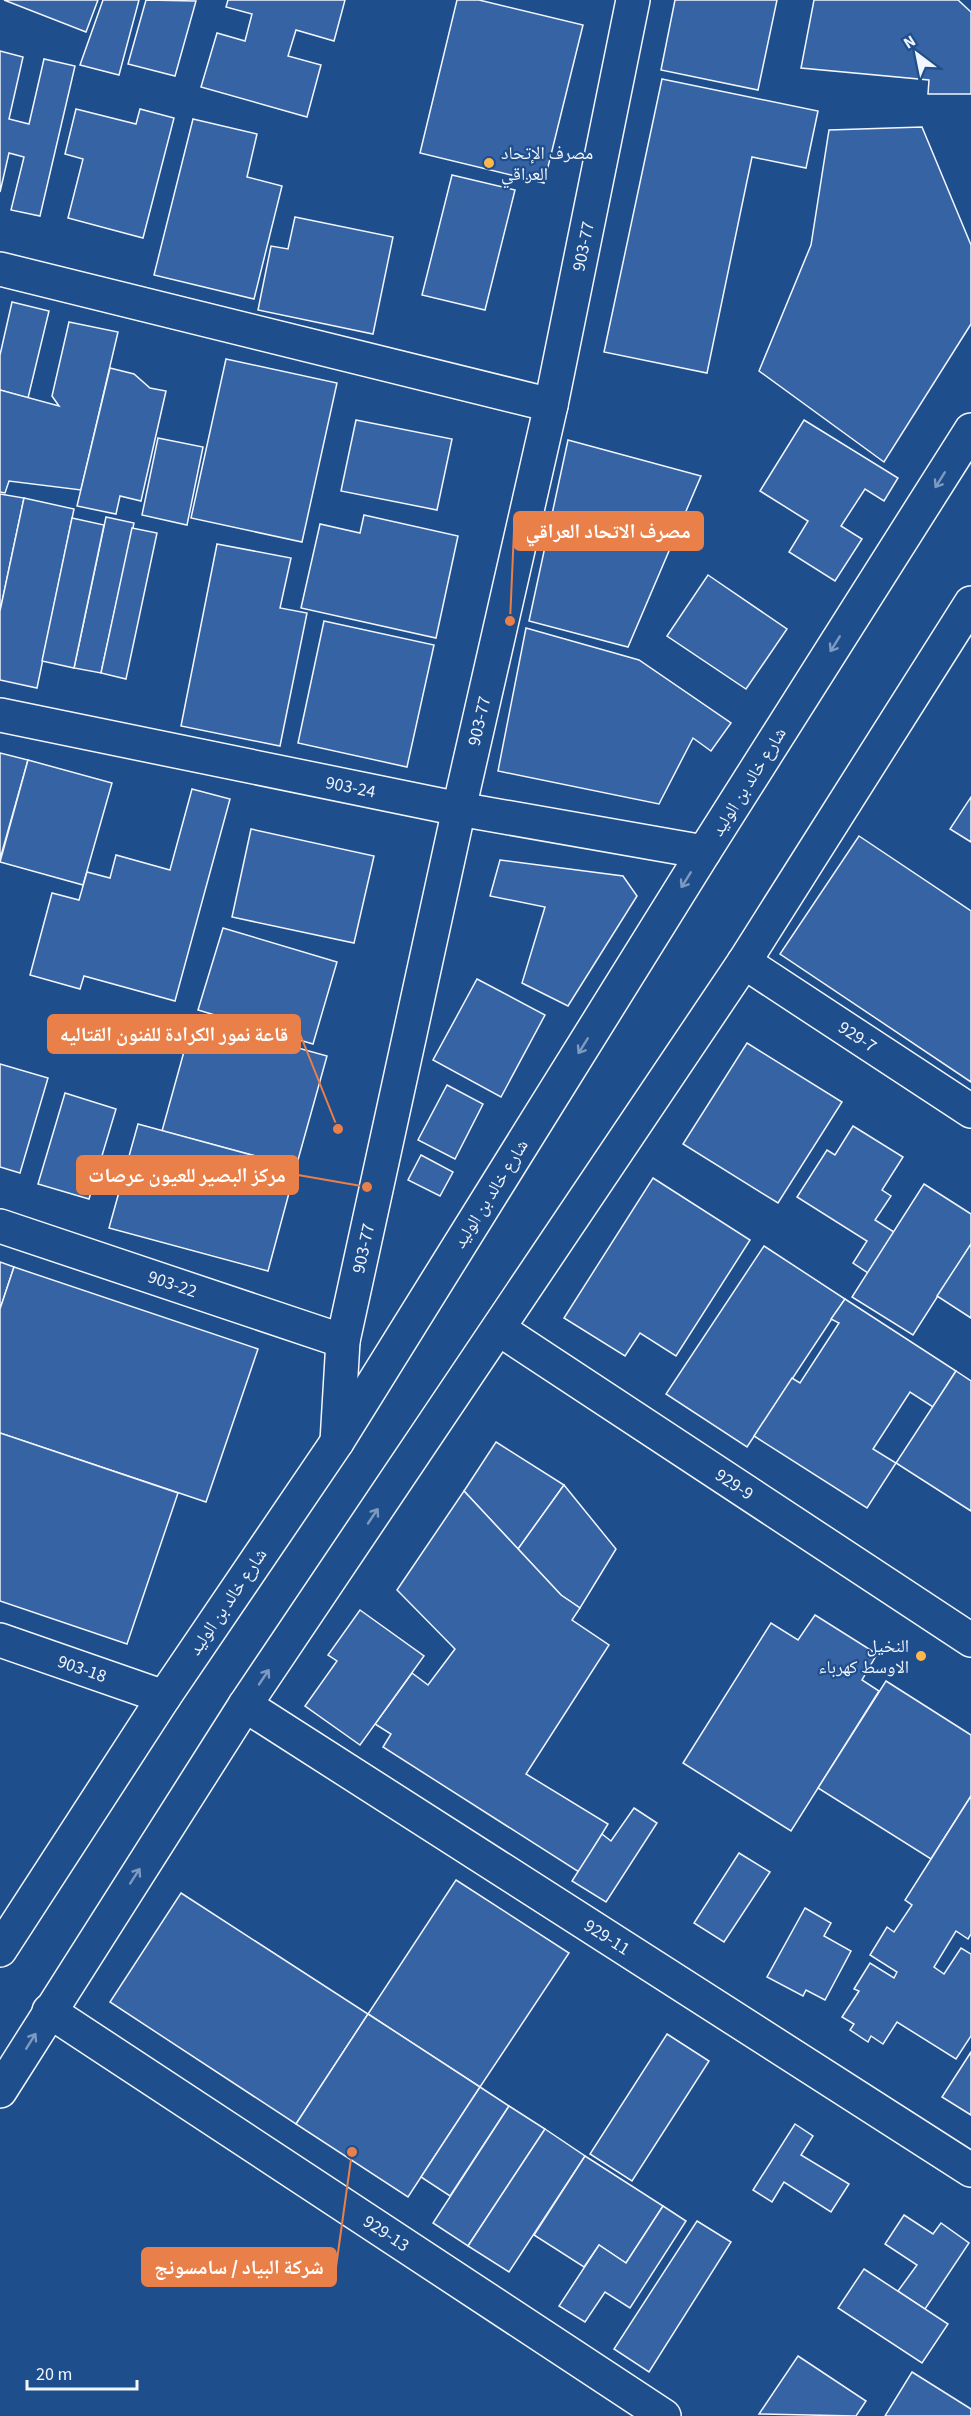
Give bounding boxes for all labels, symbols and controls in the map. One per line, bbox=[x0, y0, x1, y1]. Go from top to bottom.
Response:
north arrow bbox=[887, 24, 947, 84]
text: N bbox=[899, 30, 920, 54]
place label: مصرف الإتحاد العراقي bbox=[501, 141, 593, 188]
marker: مصرف الإتحاد العراقي bbox=[482, 156, 496, 170]
street label: 903-77 bbox=[566, 219, 600, 273]
one-way arrow bbox=[933, 471, 946, 488]
callout: مصرف الاتحاد العراقي bbox=[514, 512, 703, 550]
text: مصرف الاتحاد العراقي bbox=[525, 518, 691, 547]
one-way arrow bbox=[829, 635, 841, 652]
street label: 903-77 bbox=[461, 694, 497, 748]
street label: شارع خالد بن الوليد bbox=[705, 723, 793, 841]
street label: 903-24 bbox=[324, 770, 378, 804]
one-way arrow bbox=[680, 871, 692, 888]
callout: قاعة نمور الكرادة للفنون القتاليه bbox=[48, 1015, 300, 1053]
street label: 929-7 bbox=[834, 1015, 882, 1058]
text: قاعة نمور الكرادة للفنون القتاليه bbox=[60, 1021, 288, 1049]
one-way arrow bbox=[577, 1037, 589, 1054]
street label: شارع خالد بن الوليد bbox=[447, 1135, 535, 1253]
callout: مركز البصير للعيون عرصات bbox=[77, 1156, 298, 1194]
text: مركز البصير للعيون عرصات bbox=[88, 1162, 286, 1190]
street label: 903-77 bbox=[346, 1221, 381, 1276]
street label: 903-22 bbox=[145, 1264, 200, 1304]
street label: 929-9 bbox=[710, 1462, 759, 1506]
one-way arrow bbox=[367, 1508, 379, 1524]
street label: شارع خالد بن الوليد bbox=[183, 1544, 273, 1660]
place label: النخيل الاوسط كهرباء bbox=[819, 1634, 909, 1680]
street label: 903-18 bbox=[54, 1648, 110, 1689]
marker: النخيل الاوسط كهرباء bbox=[914, 1649, 928, 1663]
one-way arrow bbox=[258, 1670, 270, 1686]
one-way arrow bbox=[129, 1868, 142, 1885]
street label: 929-11 bbox=[579, 1913, 635, 1961]
one-way arrow bbox=[25, 2033, 37, 2050]
street label: 929-13 bbox=[358, 2209, 414, 2258]
callout: شركة البياد / سامسونج bbox=[142, 2248, 336, 2286]
text: شركة البياد / سامسونج bbox=[154, 2254, 324, 2282]
scale bar bbox=[27, 2353, 136, 2391]
text: 20 m bbox=[36, 2362, 72, 2387]

